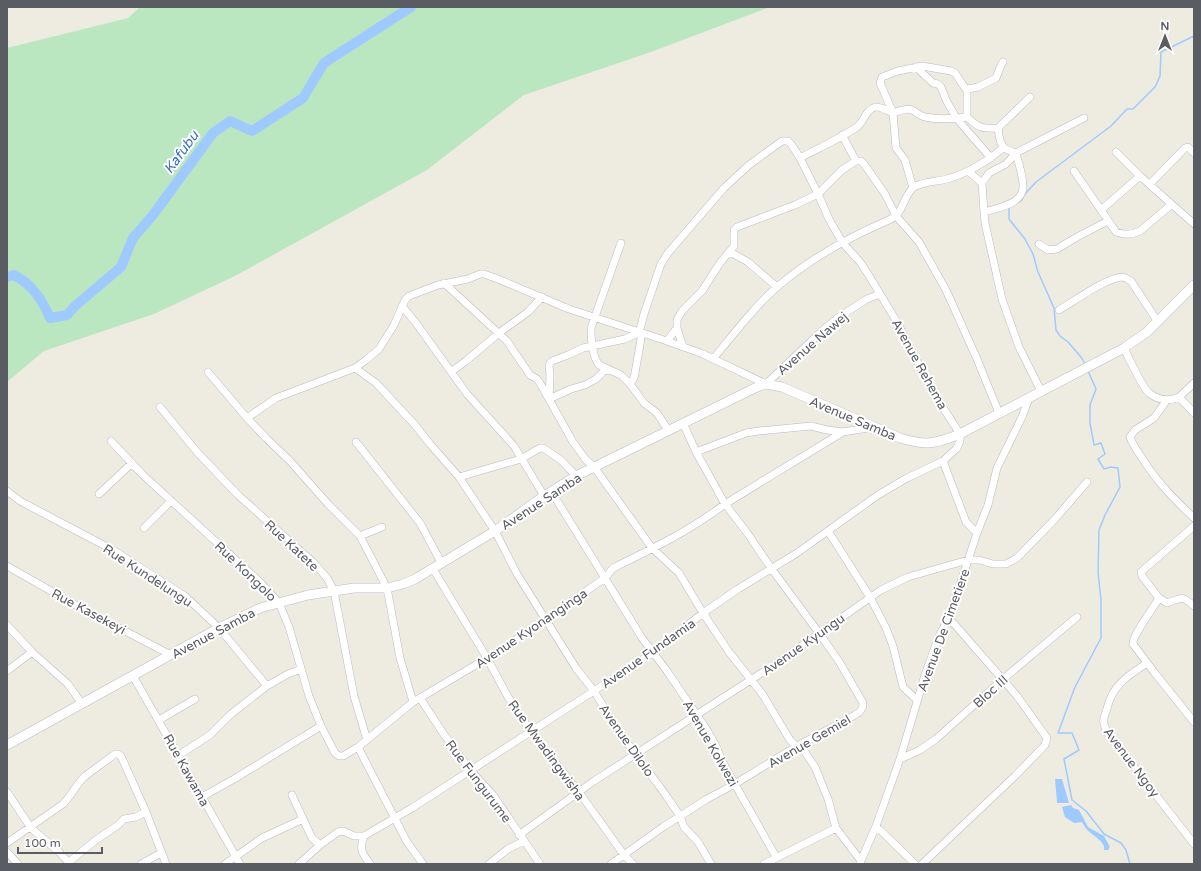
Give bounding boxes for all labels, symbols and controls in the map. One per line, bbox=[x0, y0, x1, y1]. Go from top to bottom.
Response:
north arrow bbox=[1145, 16, 1185, 56]
text: N bbox=[1161, 20, 1169, 33]
water label: Kafubu bbox=[160, 127, 203, 177]
street label: Avenue Nawej bbox=[774, 309, 851, 379]
street label: Avenue Rehema bbox=[888, 316, 951, 413]
street label: Avenue Samba bbox=[807, 393, 898, 444]
street label: Avenue Samba bbox=[498, 470, 585, 534]
street label: Rue Katete bbox=[261, 517, 322, 575]
street label: Rue Kongolo bbox=[211, 538, 280, 605]
street label: Rue Kundelungu bbox=[100, 541, 195, 611]
street label: Avenue De Cimetiere bbox=[914, 567, 974, 694]
street label: Avenue Kyonanginga bbox=[473, 585, 591, 672]
street label: Rue Kasekeyi bbox=[49, 586, 128, 638]
street label: Avenue Samba bbox=[169, 605, 258, 663]
street label: Avenue Kyungu bbox=[759, 610, 848, 679]
street label: Avenue Fundamia bbox=[598, 615, 699, 692]
street label: Bloc III bbox=[970, 672, 1011, 712]
street label: Rue Mwadingwisha bbox=[504, 697, 588, 804]
street label: Avenue Kolwezi bbox=[679, 697, 741, 790]
street label: Avenue Dilolo bbox=[595, 701, 657, 780]
street label: Avenue Gemiel bbox=[765, 712, 854, 772]
street label: Avenue Ngoy bbox=[1100, 725, 1163, 801]
street label: Rue Kawama bbox=[160, 731, 213, 810]
street label: Rue Fungurume bbox=[442, 737, 515, 826]
scale bar bbox=[18, 829, 102, 855]
text: 100 m bbox=[24, 836, 61, 850]

